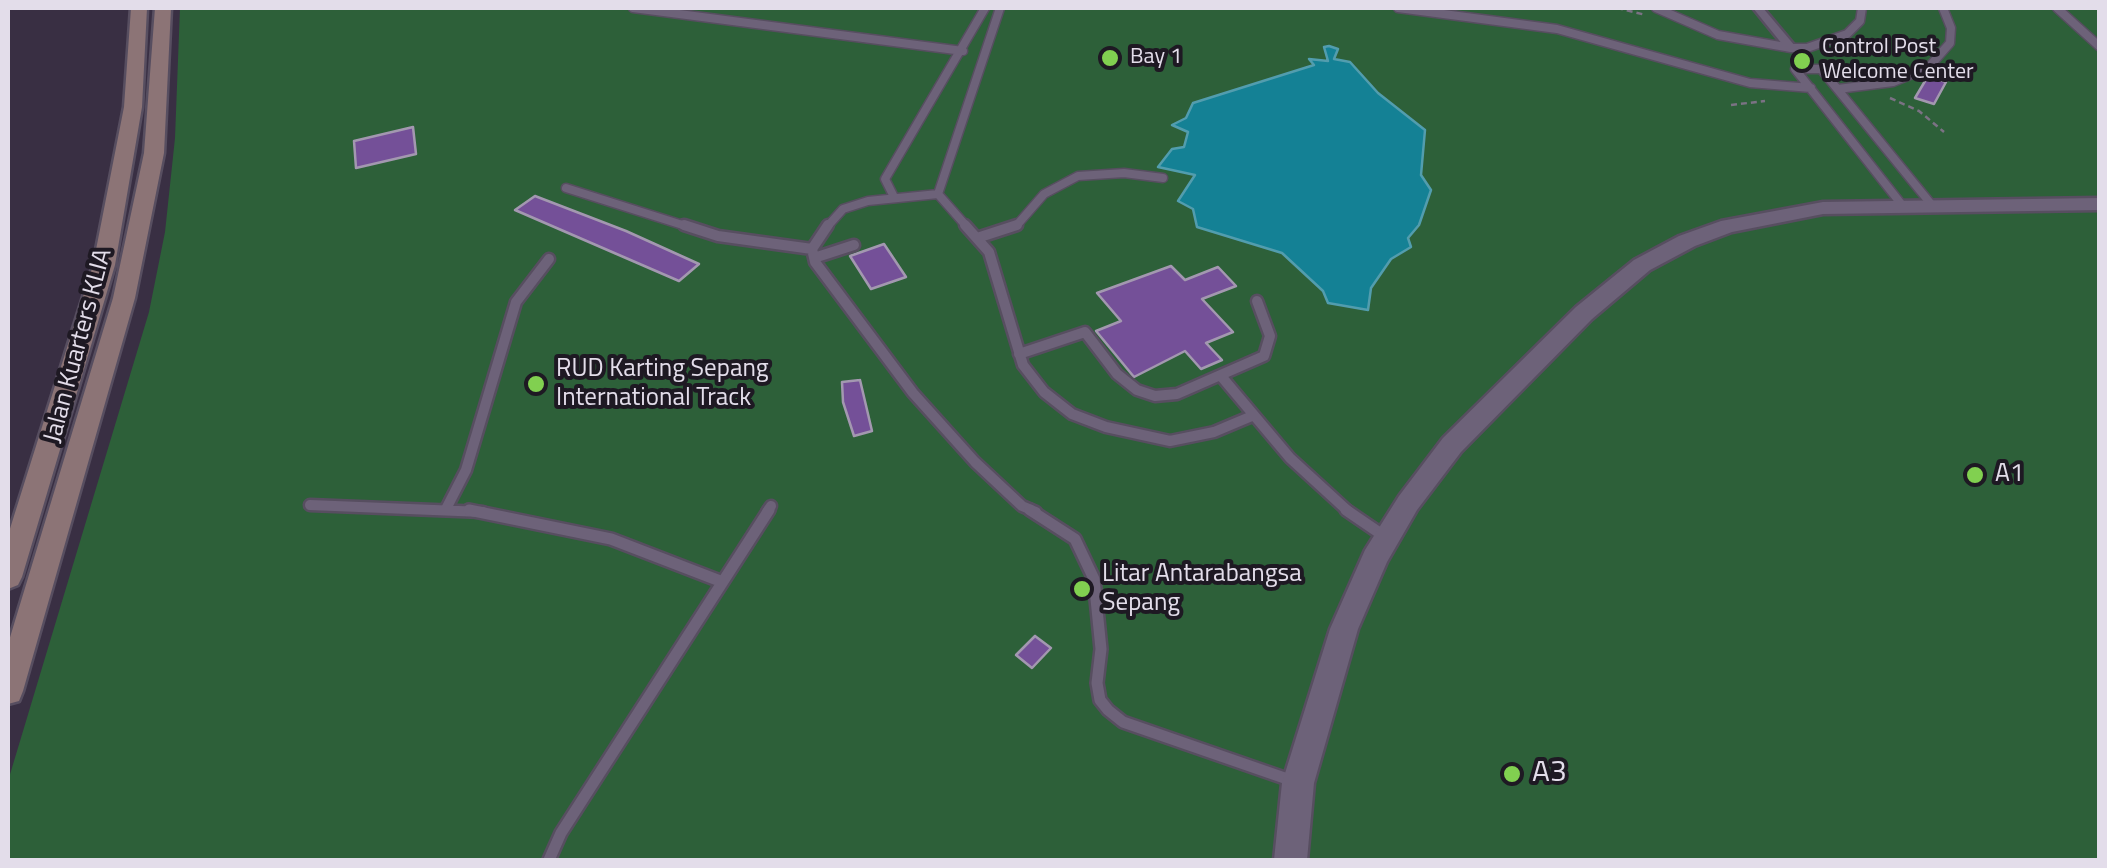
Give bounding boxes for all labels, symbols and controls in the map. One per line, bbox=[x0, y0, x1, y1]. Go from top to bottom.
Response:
place label: Control Post Welcome Center bbox=[1822, 35, 1974, 86]
place label: Bay 1 bbox=[1130, 45, 1182, 71]
marker: Bay 1 bbox=[1099, 47, 1121, 69]
marker: Control Post Welcome Center bbox=[1791, 50, 1813, 72]
street label: Jalan Kuarters KLIA bbox=[39, 246, 119, 446]
place label: RUD Karting Sepang International Track bbox=[556, 355, 769, 414]
marker: RUD Karting Sepang International Track bbox=[525, 373, 547, 395]
place label: A1 bbox=[1995, 460, 2024, 490]
marker: A1 bbox=[1964, 464, 1986, 486]
place label: Litar Antarabangsa Sepang bbox=[1102, 560, 1302, 619]
marker: Litar Antarabangsa Sepang bbox=[1071, 578, 1093, 600]
place label: A3 bbox=[1532, 756, 1567, 792]
marker: A3 bbox=[1501, 763, 1523, 785]

